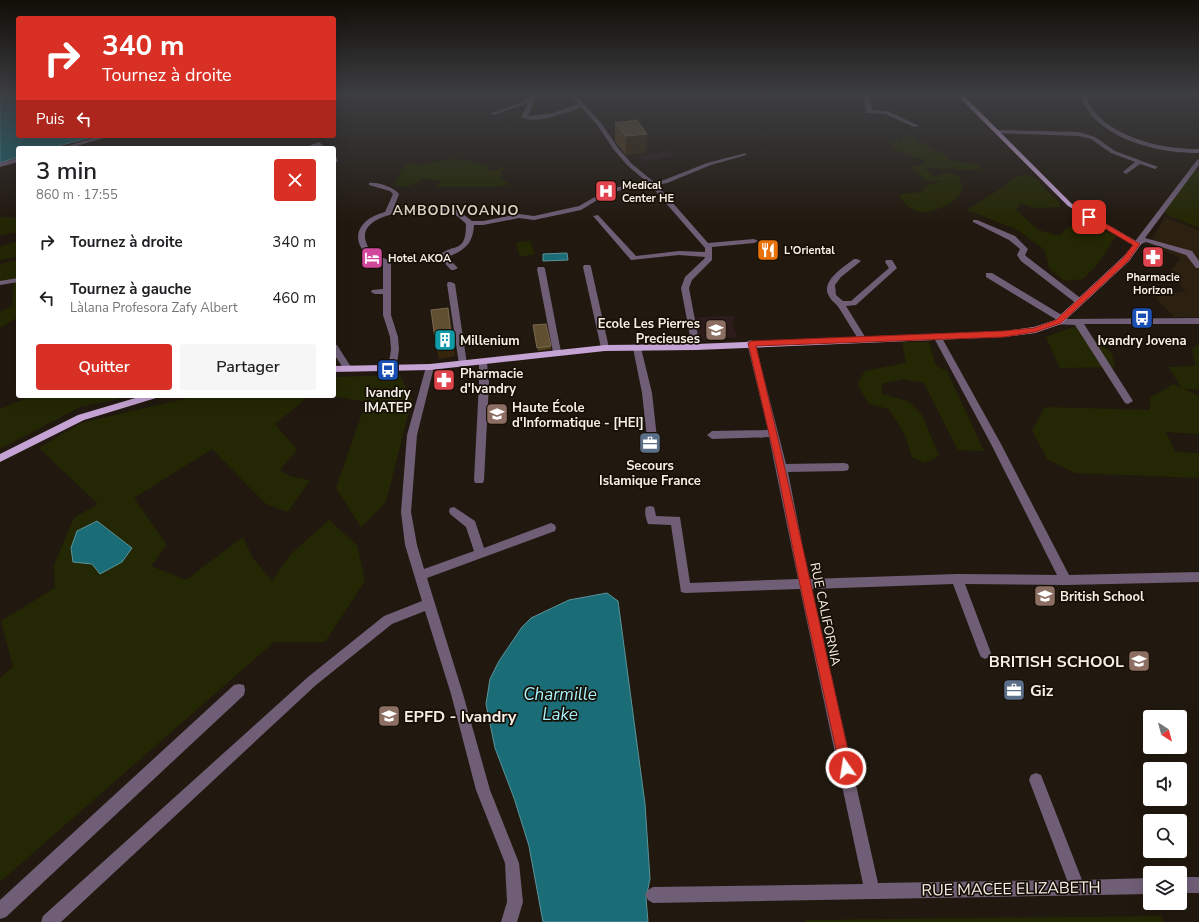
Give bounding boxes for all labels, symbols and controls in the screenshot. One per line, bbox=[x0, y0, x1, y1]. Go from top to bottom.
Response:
text: 340 m bbox=[102, 27, 185, 65]
icon: right bbox=[36, 32, 88, 84]
text: Tournez à droite bbox=[102, 63, 232, 87]
icon: left bbox=[73, 108, 95, 130]
text: Puis bbox=[36, 109, 65, 129]
text: 3 min bbox=[36, 155, 97, 187]
button: close bbox=[274, 159, 316, 201]
hospital icon: Medical Center HE bbox=[593, 178, 619, 204]
place label: Medical Center HE bbox=[622, 178, 674, 206]
text: 860 m · 17:55 bbox=[36, 186, 118, 204]
pin bbox=[1072, 200, 1106, 234]
district label: AMBODIVOANJO bbox=[392, 201, 520, 220]
icon: arrive bbox=[1078, 206, 1100, 228]
icon: right bbox=[36, 231, 58, 253]
text: Tournez à droite bbox=[70, 232, 183, 252]
text: 340 m bbox=[272, 232, 316, 252]
restaurant icon: L'Oriental bbox=[755, 237, 781, 263]
place label: L'Oriental bbox=[784, 243, 835, 258]
pharmacy icon: Pharmacie Horizon bbox=[1140, 244, 1166, 270]
hotel icon: Hotel AKOA bbox=[359, 245, 385, 271]
place label: Hotel AKOA bbox=[388, 251, 452, 266]
place label: Pharmacie Horizon bbox=[1126, 270, 1180, 298]
text: Tournez à gauche bbox=[70, 279, 192, 299]
icon: left bbox=[36, 287, 58, 309]
text: 460 m bbox=[272, 288, 316, 308]
text: Làlana Profesora Zafy Albert bbox=[70, 299, 238, 317]
bus stop icon: Ivandry Jovena bbox=[1129, 305, 1155, 331]
place label: Ecole Les Pierres Precieuses bbox=[598, 315, 700, 348]
school or university icon: Ecole Les Pierres Precieuses bbox=[703, 317, 729, 343]
building icon: Millenium bbox=[432, 327, 458, 353]
place label: Millenium bbox=[460, 332, 520, 350]
place label: Ivandry Jovena bbox=[1097, 332, 1187, 350]
button: Quitter bbox=[36, 344, 172, 390]
button: Partager bbox=[180, 344, 316, 390]
bus stop icon: Ivandry IMATEP bbox=[375, 357, 401, 383]
place label: Pharmacie d'Ivandry bbox=[460, 365, 523, 398]
pharmacy icon: Pharmacie d'Ivandry bbox=[431, 367, 457, 393]
place label: Ivandry IMATEP bbox=[364, 384, 412, 417]
place label: Haute École d'Informatique - [HEI] bbox=[512, 399, 644, 432]
school or university icon: Haute École d'Informatique - [HEI] bbox=[484, 401, 510, 427]
office icon: Secours Islamique France bbox=[637, 430, 663, 456]
place label: Secours Islamique France bbox=[599, 457, 701, 490]
street label: RUE CALIFORNIA bbox=[805, 561, 845, 668]
school or university icon: British School bbox=[1032, 583, 1058, 609]
place label: British School bbox=[1060, 588, 1145, 606]
school or university icon: BRITISH SCHOOL bbox=[1126, 648, 1152, 674]
place label: BRITISH SCHOOL bbox=[989, 651, 1124, 673]
office icon: Giz bbox=[1001, 677, 1027, 703]
place label: Giz bbox=[1030, 680, 1054, 702]
water label: Charmille Lake bbox=[523, 683, 597, 726]
school or university icon: EPFD - Ivandry bbox=[376, 703, 402, 729]
place label: EPFD - Ivandry bbox=[404, 706, 517, 728]
north arrow bbox=[1143, 710, 1187, 754]
map controls bbox=[1143, 710, 1187, 910]
position arrow bbox=[825, 747, 867, 789]
button: sound bbox=[1143, 762, 1187, 806]
button: search bbox=[1143, 814, 1187, 858]
button: layers bbox=[1143, 866, 1187, 910]
street label: RUE MACEE ELIZABETH bbox=[921, 876, 1101, 902]

